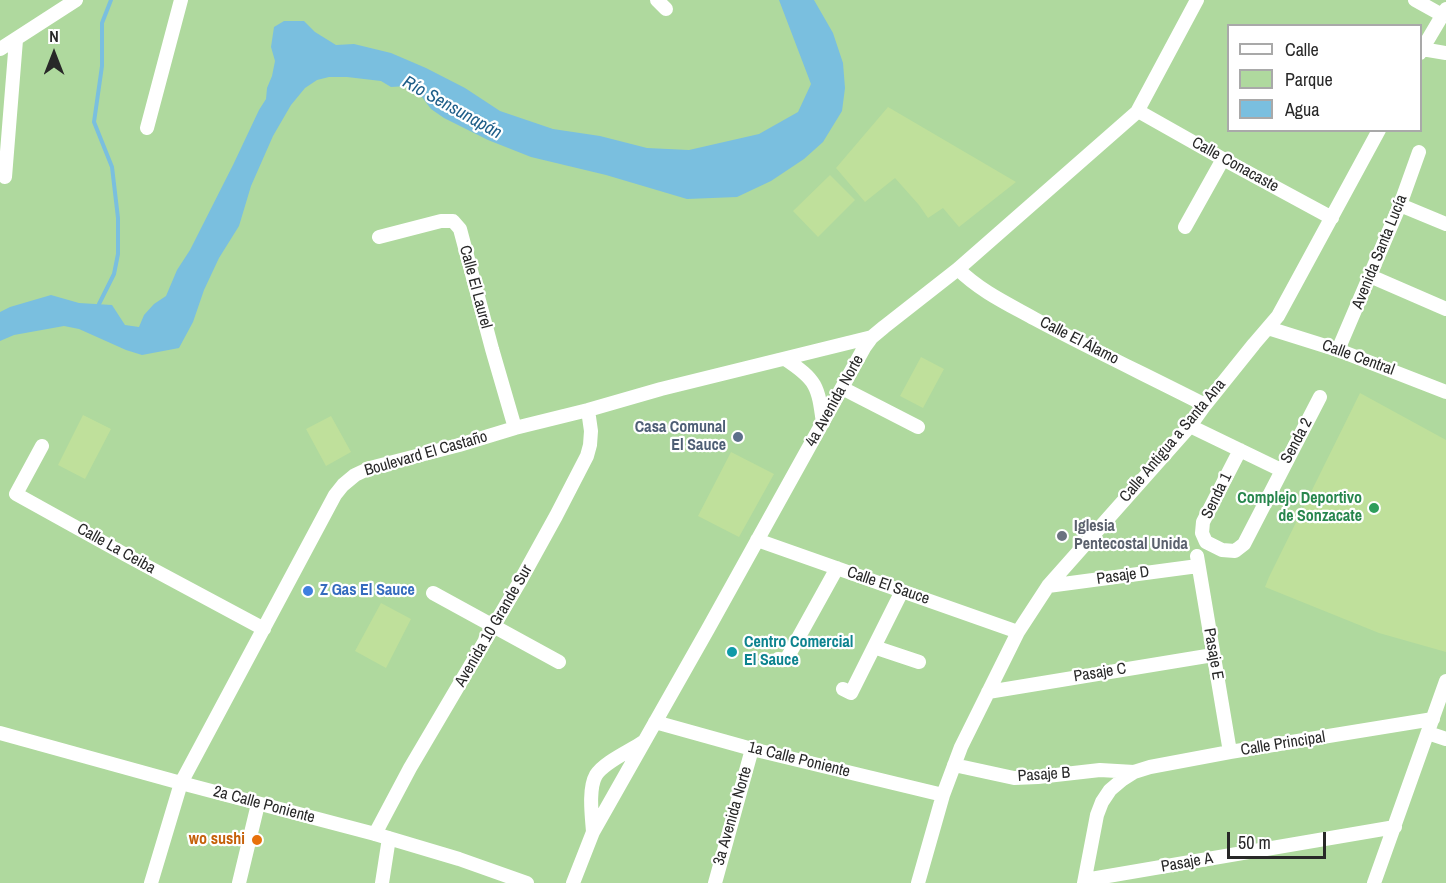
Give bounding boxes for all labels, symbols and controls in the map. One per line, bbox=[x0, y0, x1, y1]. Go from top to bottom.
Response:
north arrow bbox=[24, 24, 84, 84]
legend bbox=[1227, 24, 1422, 132]
text: N bbox=[49, 25, 59, 47]
text: Calle bbox=[1285, 37, 1319, 62]
text: Parque bbox=[1285, 67, 1333, 92]
water label: Río Sensunapán bbox=[399, 72, 505, 144]
text: Agua bbox=[1285, 97, 1319, 122]
street label: Calle Conacaste bbox=[1188, 133, 1282, 197]
street label: Avenida Santa Lucía bbox=[1348, 192, 1412, 312]
street label: Calle El Laurel bbox=[455, 243, 495, 331]
street label: Calle El Álamo bbox=[1036, 313, 1122, 369]
street label: Calle Central bbox=[1319, 336, 1397, 380]
street label: 4a Avenida Norte bbox=[802, 352, 868, 450]
street label: Calle Antigua a Santa Ana bbox=[1116, 376, 1230, 506]
street label: Senda 2 bbox=[1277, 415, 1317, 467]
place label: Casa Comunal El Sauce bbox=[635, 418, 726, 456]
street label: Boulevard El Castaño bbox=[362, 427, 490, 481]
marker: Casa Comunal El Sauce bbox=[731, 430, 745, 444]
street label: Senda 1 bbox=[1198, 470, 1236, 522]
place label: Complejo Deportivo de Sonzacate bbox=[1237, 489, 1362, 527]
marker: Complejo Deportivo de Sonzacate bbox=[1367, 501, 1381, 515]
place label: Iglesia Pentecostal Unida bbox=[1074, 517, 1188, 555]
street label: Calle La Ceiba bbox=[73, 520, 159, 578]
marker: Iglesia Pentecostal Unida bbox=[1055, 529, 1069, 543]
street label: Avenida 10 Grande Sur bbox=[451, 562, 537, 690]
street label: Calle El Sauce bbox=[844, 563, 932, 609]
street label: Pasaje D bbox=[1095, 563, 1151, 589]
place label: Z Gas El Sauce bbox=[320, 581, 415, 601]
marker: Z Gas El Sauce bbox=[301, 584, 315, 598]
street label: Pasaje E bbox=[1199, 626, 1227, 682]
place label: Centro Comercial El Sauce bbox=[744, 633, 853, 671]
marker: Centro Comercial El Sauce bbox=[725, 645, 739, 659]
street label: Pasaje C bbox=[1072, 659, 1128, 687]
street label: Calle Principal bbox=[1239, 728, 1327, 760]
street label: 1a Calle Poniente bbox=[746, 738, 852, 782]
street label: 3a Avenida Norte bbox=[710, 764, 756, 868]
street label: Pasaje B bbox=[1017, 764, 1071, 786]
street label: 2a Calle Poniente bbox=[211, 782, 317, 828]
scale bar bbox=[1230, 820, 1329, 858]
place label: wo sushi bbox=[189, 830, 245, 850]
text: 50 m bbox=[1238, 830, 1271, 855]
marker: wo sushi bbox=[250, 833, 264, 847]
street label: Pasaje A bbox=[1159, 849, 1215, 877]

